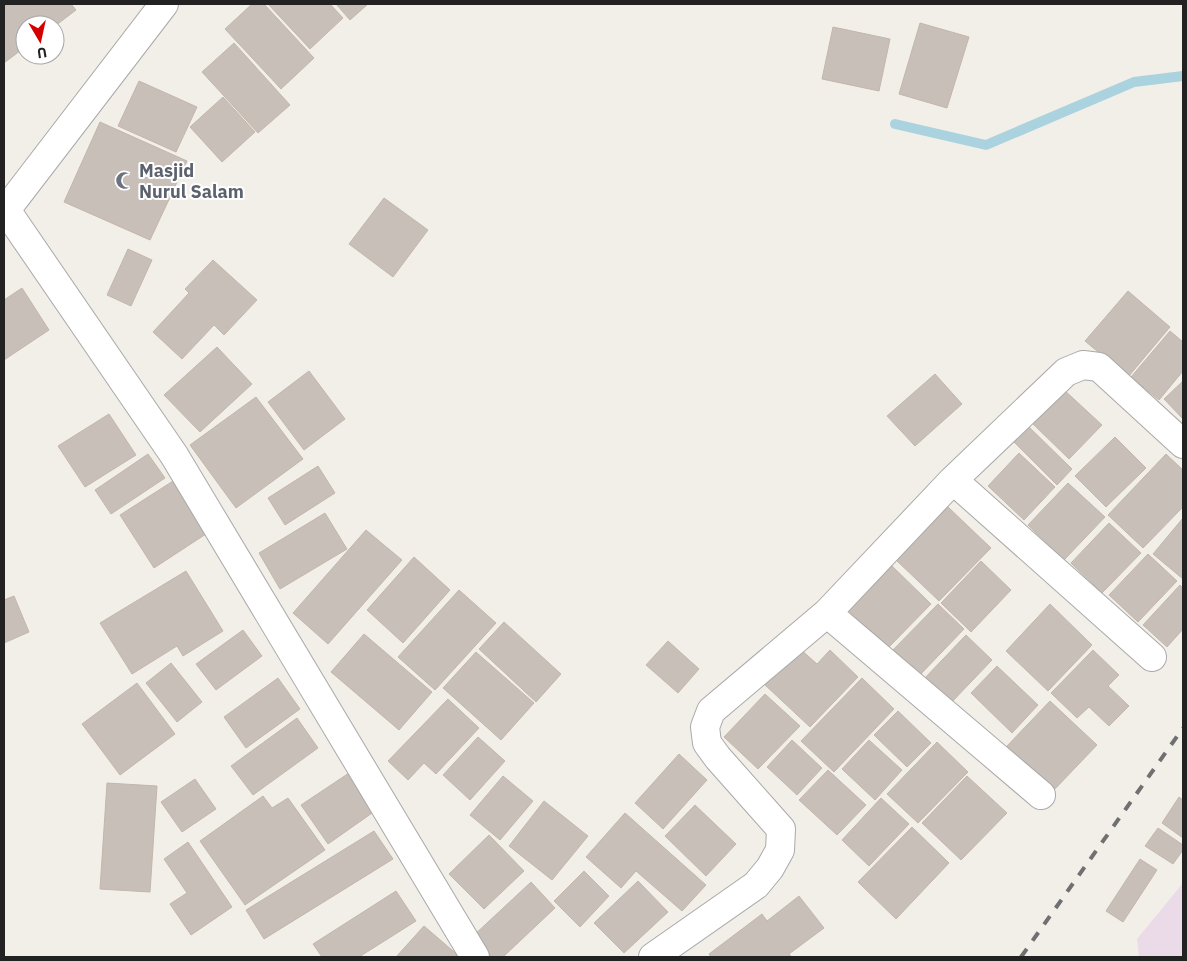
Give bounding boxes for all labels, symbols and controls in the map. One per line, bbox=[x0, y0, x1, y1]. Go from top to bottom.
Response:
north arrow bbox=[15, 15, 65, 65]
text: U bbox=[36, 43, 48, 62]
place label: Masjid Nurul Salam bbox=[139, 159, 244, 203]
mosque icon: Masjid Nurul Salam bbox=[115, 171, 135, 191]

